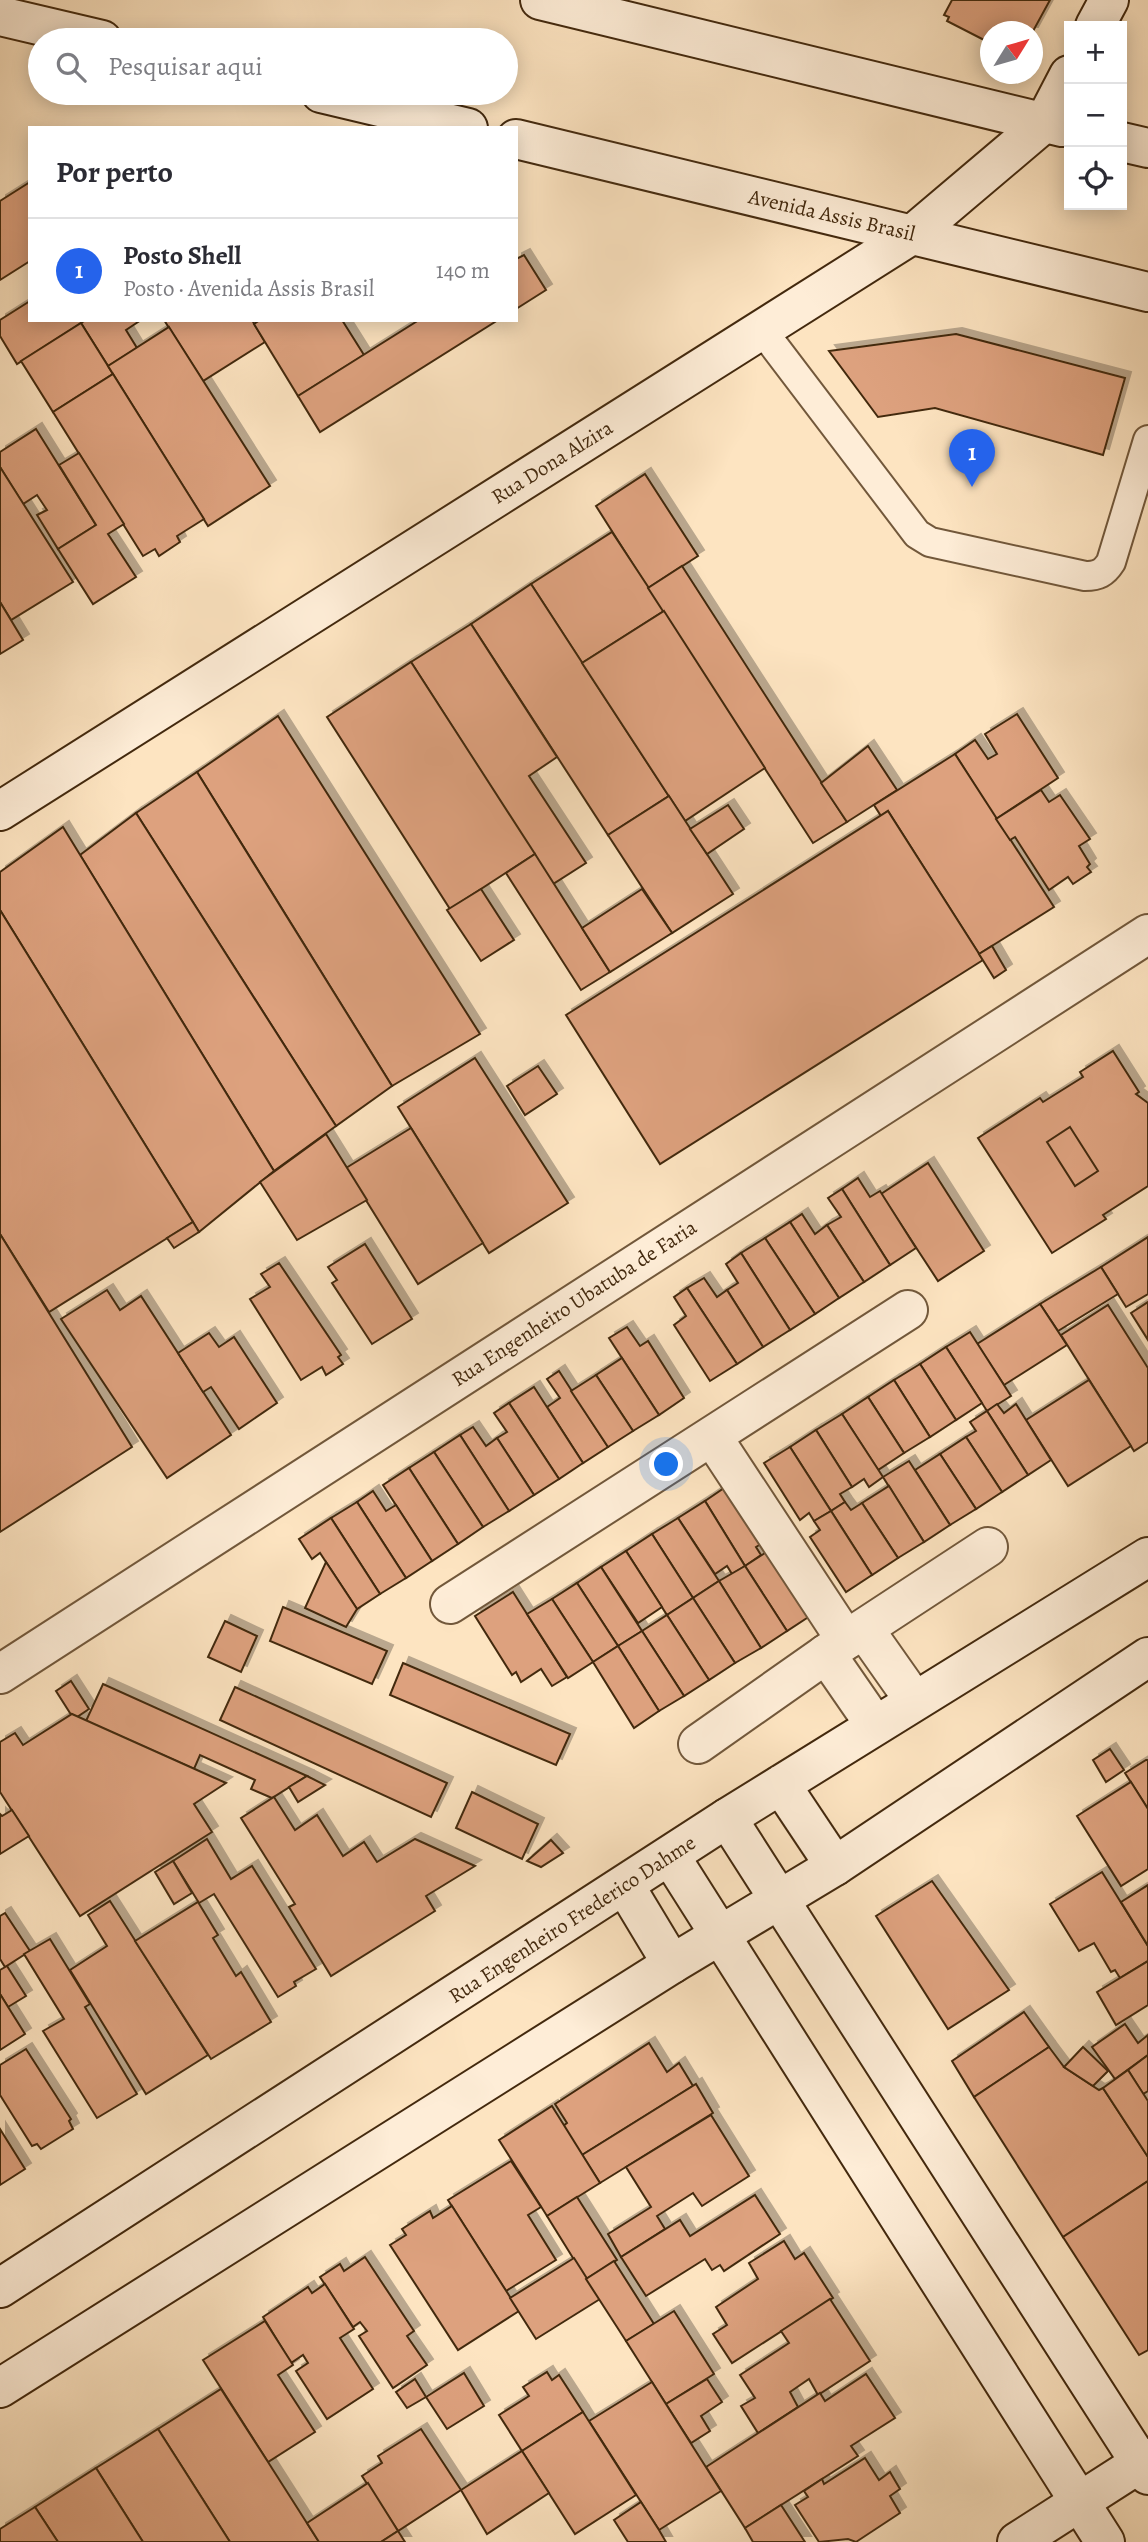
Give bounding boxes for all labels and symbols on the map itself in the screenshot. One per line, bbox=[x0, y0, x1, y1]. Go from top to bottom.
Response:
north arrow bbox=[980, 21, 1043, 84]
street label: Avenida Assis Brasil bbox=[745, 182, 918, 248]
street label: Rua Dona Alzira bbox=[486, 413, 618, 511]
pin: 1 bbox=[949, 429, 995, 487]
street label: Rua Engenheiro Ubatuba de Faria bbox=[446, 1213, 702, 1393]
your location bbox=[649, 1447, 683, 1481]
street label: Rua Engenheiro Frederico Dahme bbox=[443, 1828, 701, 2010]

